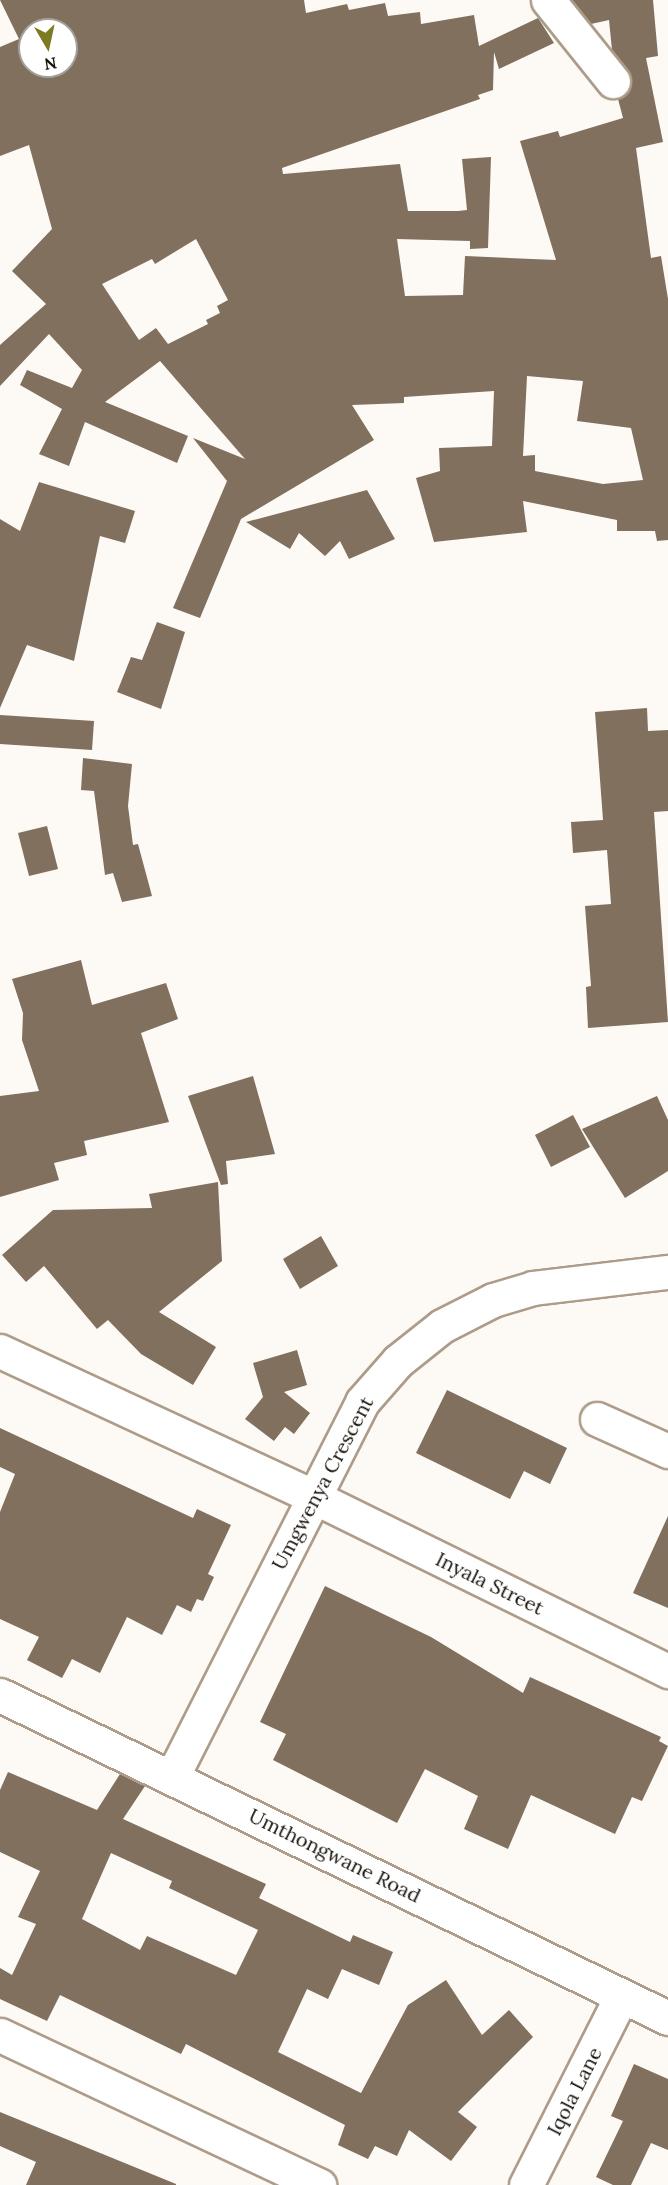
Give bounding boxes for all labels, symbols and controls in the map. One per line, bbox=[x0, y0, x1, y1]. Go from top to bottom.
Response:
north arrow bbox=[18, 18, 78, 78]
text: N bbox=[43, 53, 58, 75]
street label: Umgwenya Crescent bbox=[266, 1392, 378, 1574]
street label: Inyala Street bbox=[432, 1547, 548, 1619]
street label: Umthongwane Road bbox=[245, 1803, 425, 1907]
street label: Iqola Lane bbox=[542, 2043, 606, 2139]

